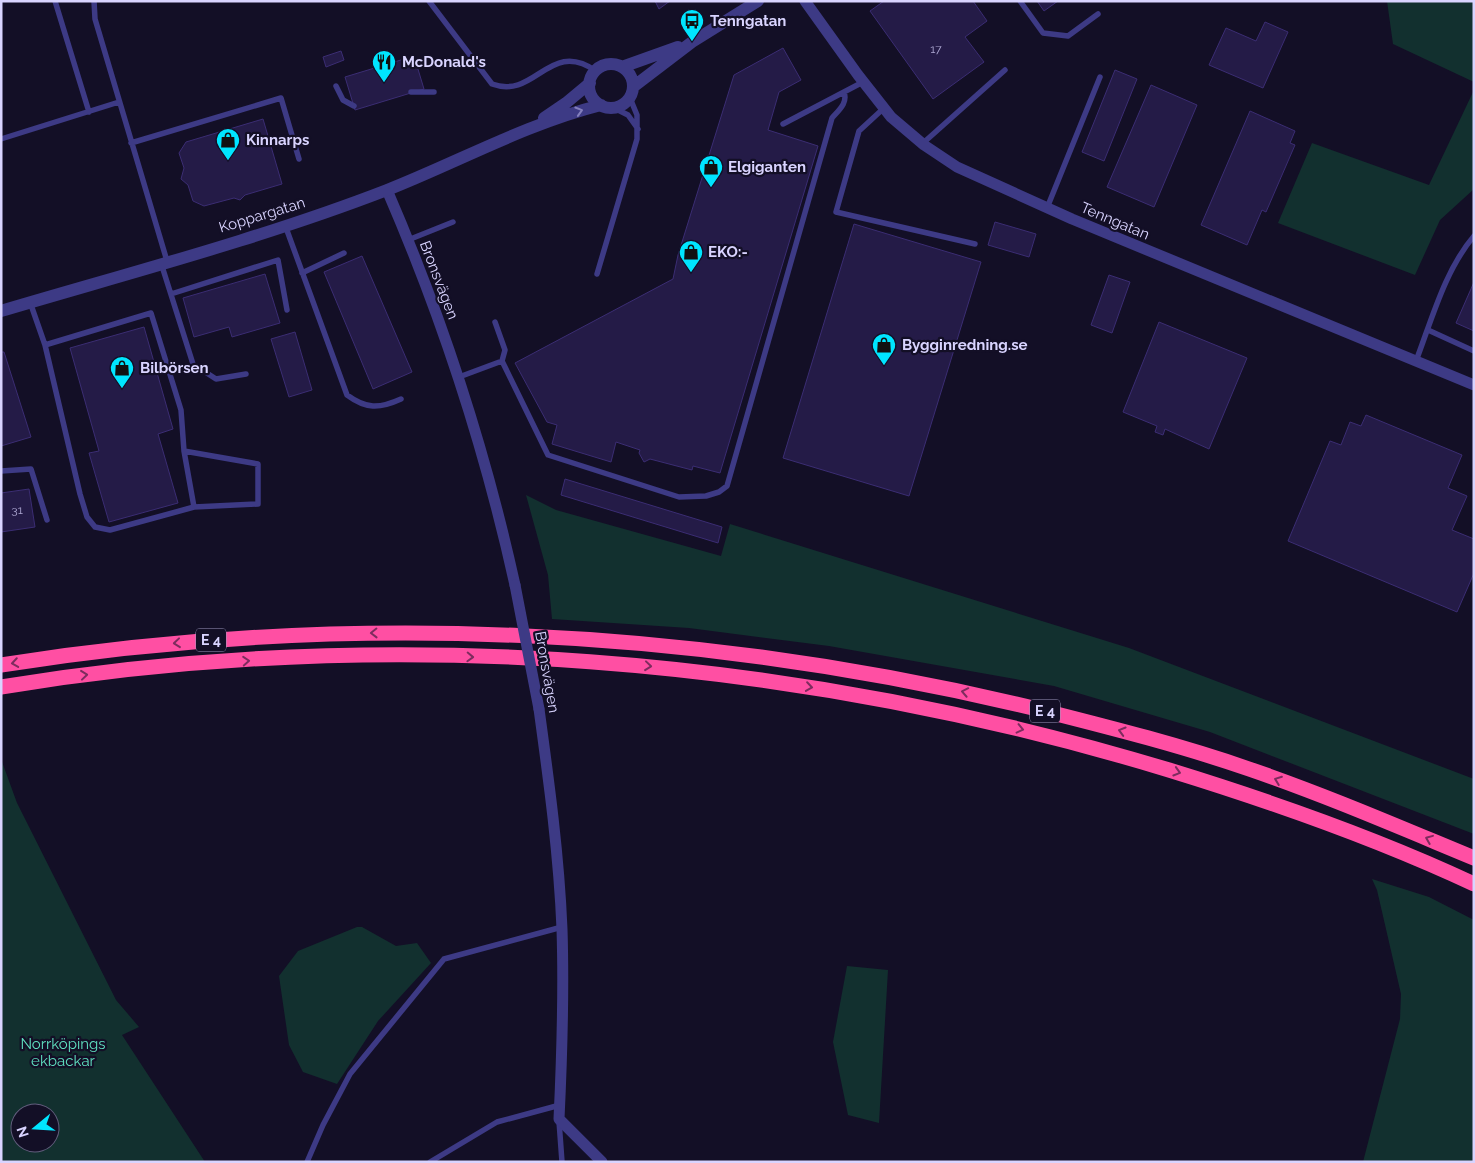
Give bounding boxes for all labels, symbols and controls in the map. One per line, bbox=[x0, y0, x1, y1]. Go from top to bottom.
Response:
bus stop icon: Tenngatan bbox=[679, 8, 705, 42]
place label: Tenngatan bbox=[710, 12, 786, 30]
house number: 17 bbox=[930, 42, 942, 56]
restaurant icon: McDonald's bbox=[371, 49, 397, 83]
place label: McDonald's bbox=[402, 53, 486, 71]
one-way arrow bbox=[574, 107, 583, 117]
shop icon: Kinnarps bbox=[215, 127, 241, 161]
place label: Kinnarps bbox=[246, 131, 309, 149]
shop icon: Elgiganten bbox=[698, 154, 724, 188]
place label: Elgiganten bbox=[728, 158, 806, 176]
street label: Koppargatan bbox=[217, 193, 307, 237]
street label: Tenngatan bbox=[1078, 198, 1152, 244]
street label: Bronsvägen bbox=[416, 238, 462, 322]
shop icon: EKO:- bbox=[678, 239, 704, 273]
place label: EKO:- bbox=[708, 243, 748, 261]
shop icon: Bygginredning.se bbox=[871, 332, 897, 366]
place label: Bygginredning.se bbox=[902, 336, 1028, 354]
shop icon: Bilbörsen bbox=[109, 355, 135, 389]
place label: Bilbörsen bbox=[140, 359, 209, 377]
house number: 31 bbox=[11, 503, 23, 517]
road number: E 4 bbox=[196, 628, 226, 652]
one-way arrow bbox=[370, 628, 378, 638]
street label: Bronsvägen bbox=[531, 630, 563, 714]
one-way arrow bbox=[172, 637, 180, 648]
one-way arrow bbox=[467, 652, 475, 662]
one-way arrow bbox=[242, 656, 250, 667]
one-way arrow bbox=[11, 657, 19, 668]
one-way arrow bbox=[645, 660, 653, 671]
one-way arrow bbox=[80, 670, 88, 681]
one-way arrow bbox=[805, 682, 814, 692]
one-way arrow bbox=[960, 688, 969, 698]
road number: E 4 bbox=[1030, 699, 1060, 722]
one-way arrow bbox=[1016, 723, 1025, 734]
one-way arrow bbox=[1119, 727, 1127, 737]
one-way arrow bbox=[1172, 767, 1180, 777]
one-way arrow bbox=[1274, 776, 1282, 786]
one-way arrow bbox=[1425, 835, 1434, 846]
park label: Norrköpings ekbackar bbox=[20, 1035, 106, 1070]
north arrow bbox=[10, 1103, 60, 1153]
text: N bbox=[13, 1124, 32, 1140]

